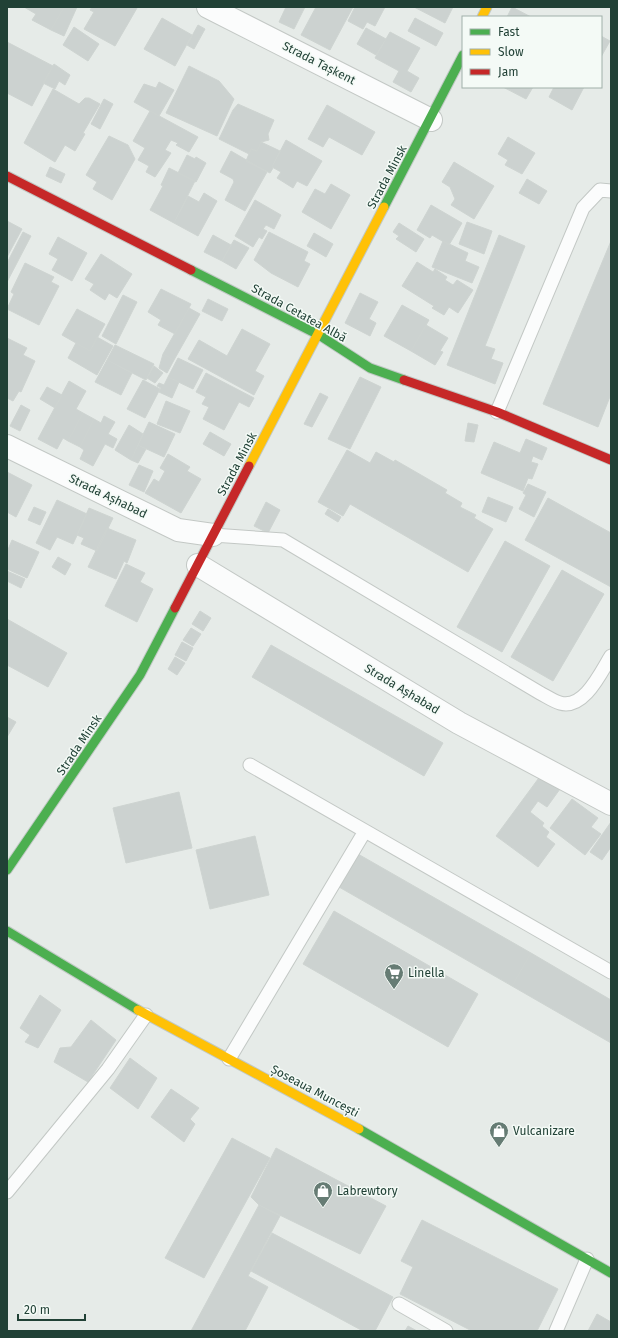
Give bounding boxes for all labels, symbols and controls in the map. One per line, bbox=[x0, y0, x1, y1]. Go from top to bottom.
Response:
legend bbox=[462, 16, 602, 88]
text: Fast bbox=[498, 25, 520, 39]
street label: Strada Tașkent bbox=[280, 39, 358, 89]
text: Slow bbox=[498, 45, 524, 59]
text: Jam bbox=[498, 65, 518, 79]
street label: Strada Minsk bbox=[364, 142, 410, 211]
street label: Strada Cetatea Albă bbox=[249, 281, 349, 345]
street label: Strada Minsk bbox=[214, 429, 260, 498]
street label: Strada Așhabad bbox=[66, 471, 149, 522]
street label: Strada Așhabad bbox=[361, 661, 442, 718]
street label: Strada Minsk bbox=[54, 711, 105, 778]
supermarket icon: Linella bbox=[383, 962, 405, 990]
place label: Linella bbox=[408, 966, 444, 980]
street label: Șoseaua Muncești bbox=[268, 1062, 361, 1121]
shop icon: Vulcanizare bbox=[488, 1120, 510, 1148]
place label: Vulcanizare bbox=[513, 1124, 575, 1138]
shop icon: Labrewtory bbox=[312, 1180, 334, 1208]
place label: Labrewtory bbox=[337, 1184, 398, 1198]
scale bar bbox=[18, 1296, 85, 1322]
text: 20 m bbox=[24, 1303, 50, 1317]

